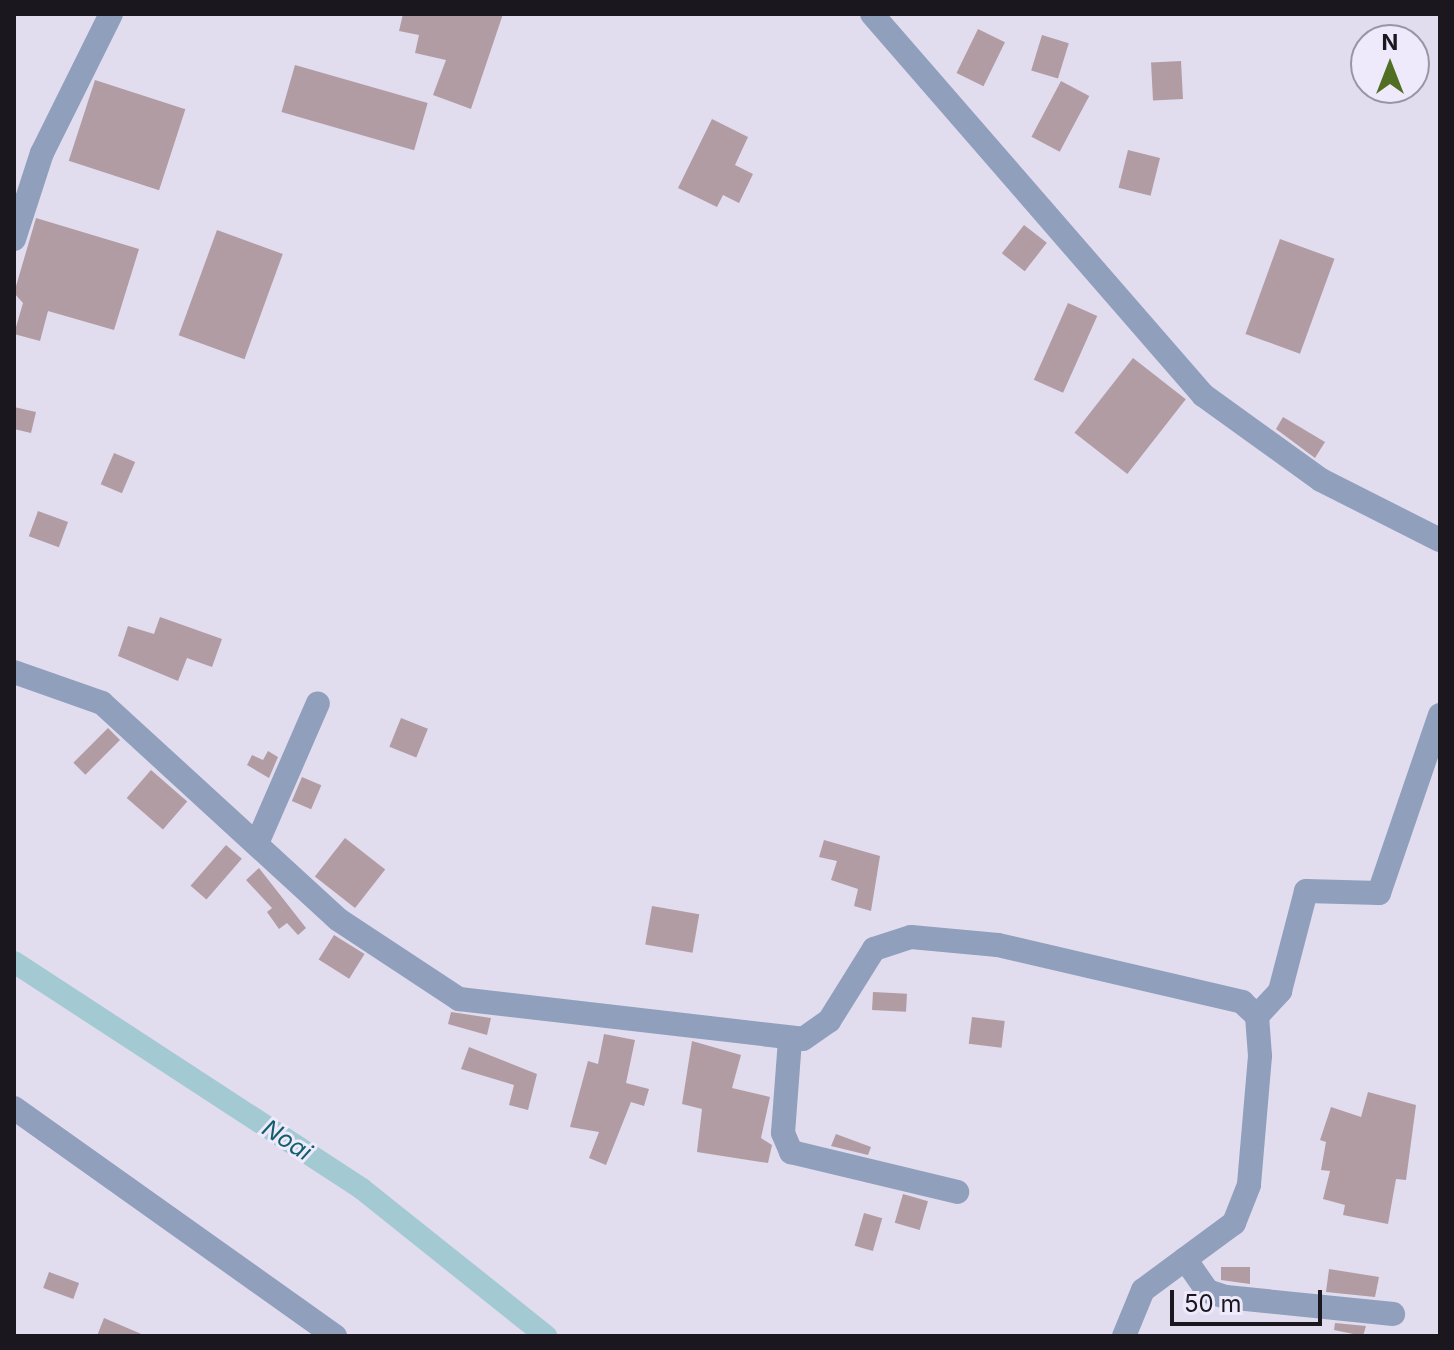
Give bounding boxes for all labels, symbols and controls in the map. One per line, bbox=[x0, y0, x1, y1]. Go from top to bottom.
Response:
north arrow bbox=[1350, 24, 1430, 104]
text: N bbox=[1382, 29, 1398, 55]
water label: Noai bbox=[257, 1113, 317, 1167]
scale bar bbox=[1174, 1274, 1326, 1324]
text: 50 m bbox=[1184, 1289, 1242, 1318]

